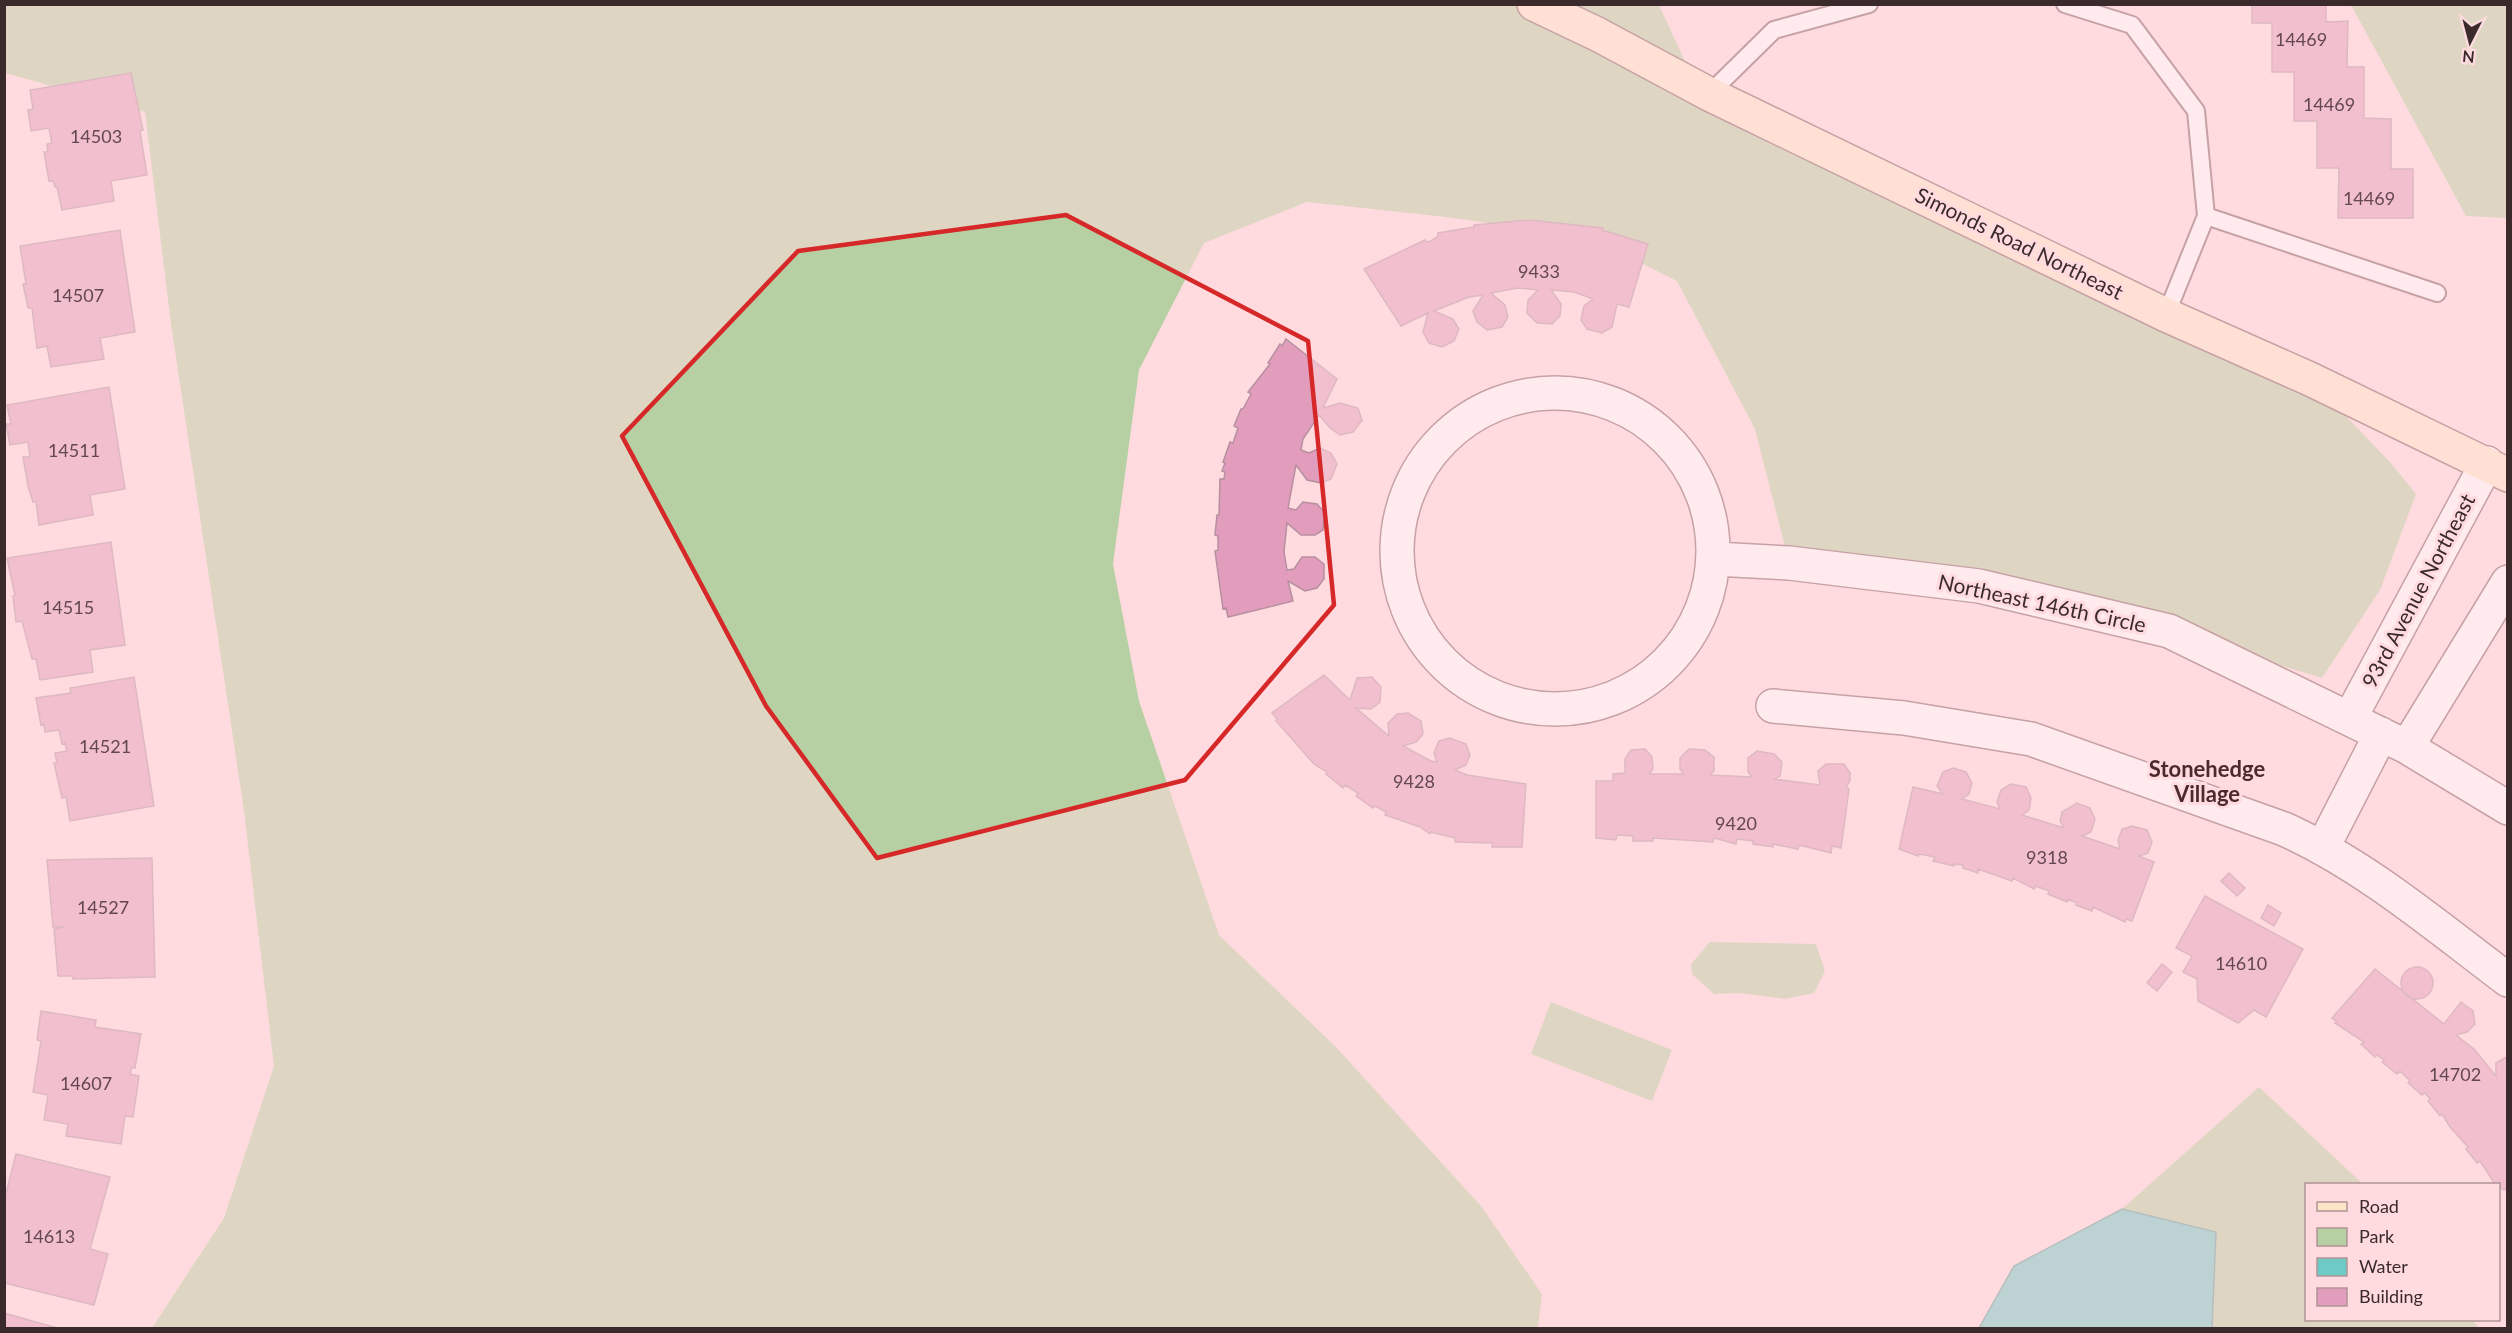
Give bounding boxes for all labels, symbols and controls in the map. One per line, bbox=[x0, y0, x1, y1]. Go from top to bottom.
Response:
north arrow bbox=[2440, 12, 2500, 72]
house number: 14469 bbox=[2275, 28, 2327, 50]
text: N bbox=[2461, 47, 2476, 68]
house number: 14469 bbox=[2303, 93, 2355, 115]
house number: 14503 bbox=[70, 125, 122, 147]
street label: Simonds Road Northeast bbox=[1912, 181, 2128, 304]
house number: 14469 bbox=[2343, 187, 2395, 209]
house number: 9433 bbox=[1518, 260, 1560, 282]
house number: 14507 bbox=[52, 284, 104, 306]
house number: 14511 bbox=[48, 439, 100, 461]
street label: 93rd Avenue Northeast bbox=[2356, 489, 2480, 691]
street label: Northeast 146th Circle bbox=[1936, 568, 2148, 637]
house number: 14515 bbox=[42, 596, 94, 618]
house number: 14521 bbox=[79, 735, 131, 757]
district label: Stonehedge Village bbox=[2149, 755, 2265, 807]
house number: 9428 bbox=[1393, 770, 1435, 792]
house number: 9420 bbox=[1715, 812, 1757, 834]
house number: 9318 bbox=[2026, 846, 2068, 868]
house number: 14527 bbox=[77, 896, 129, 918]
house number: 14610 bbox=[2215, 952, 2267, 974]
house number: 14702 bbox=[2429, 1063, 2481, 1085]
house number: 14607 bbox=[60, 1072, 112, 1094]
legend bbox=[2305, 1183, 2500, 1321]
text: Road bbox=[2359, 1195, 2399, 1217]
house number: 14613 bbox=[23, 1225, 75, 1247]
text: Park bbox=[2359, 1225, 2395, 1247]
text: Water bbox=[2359, 1255, 2408, 1277]
text: Building bbox=[2359, 1285, 2423, 1307]

